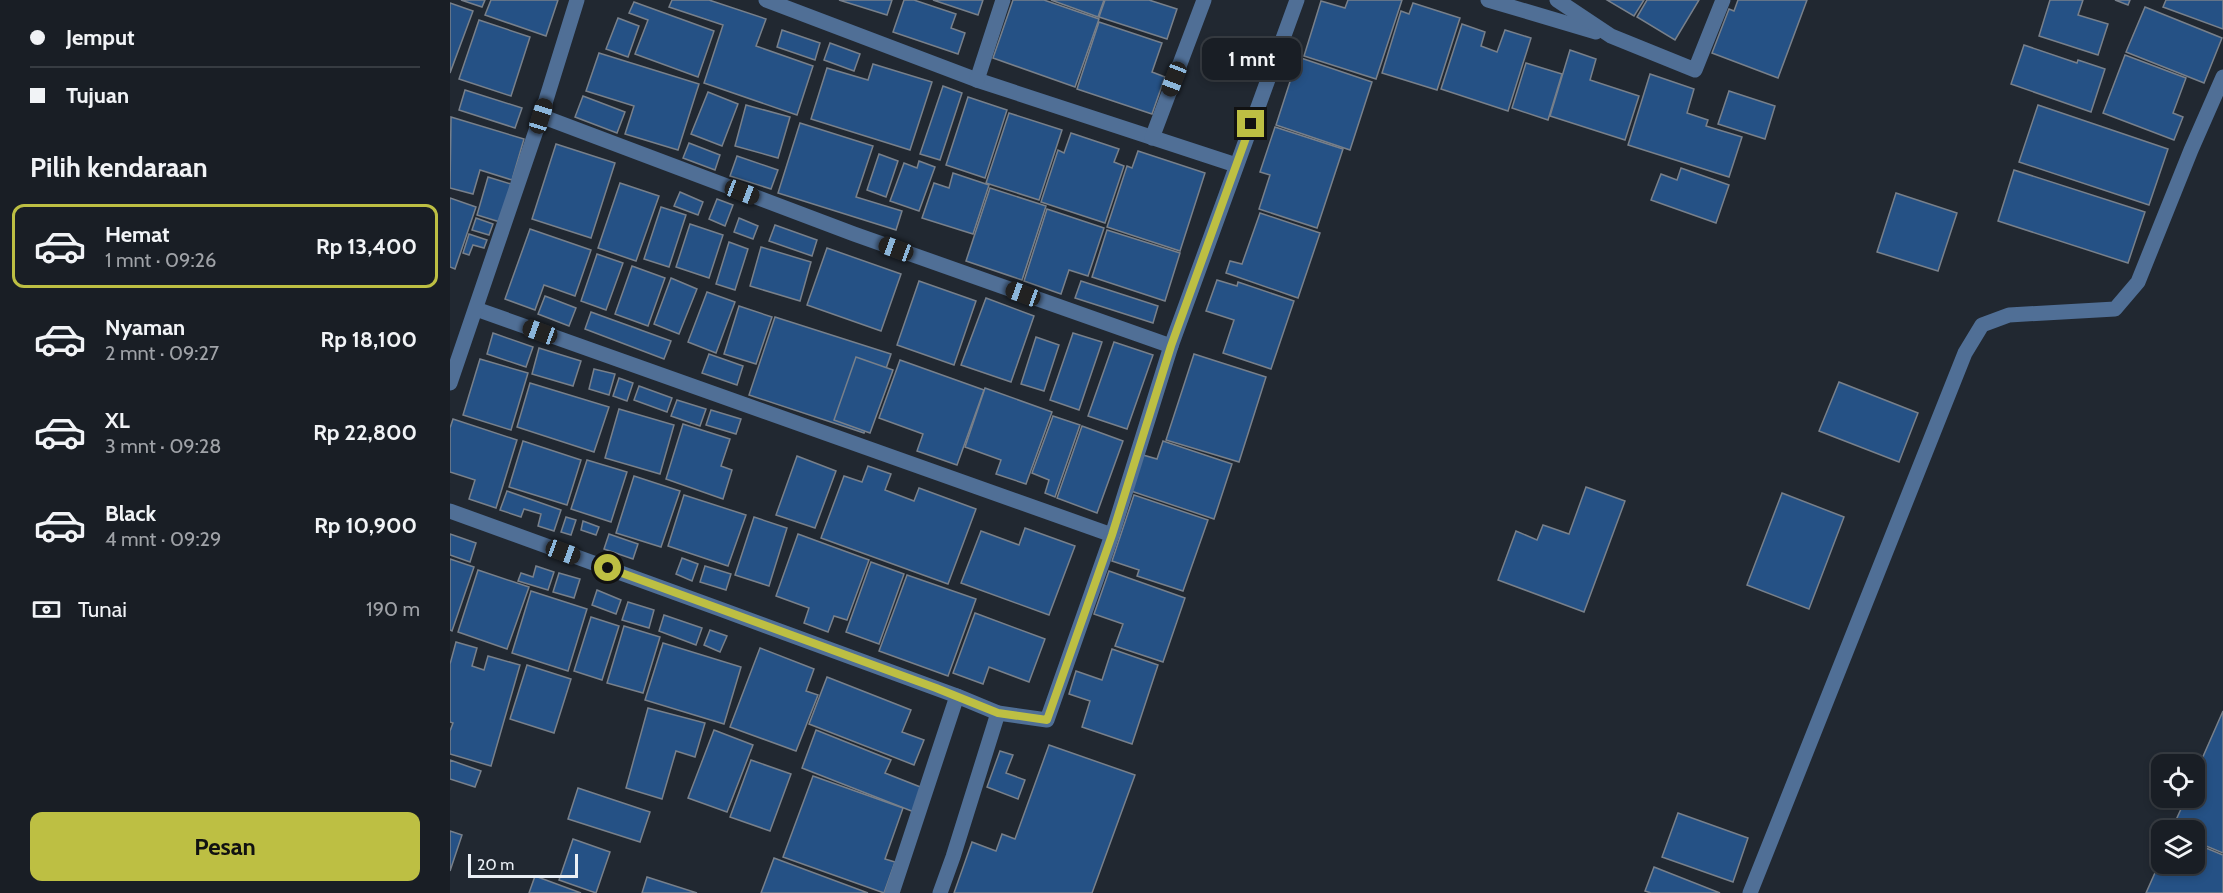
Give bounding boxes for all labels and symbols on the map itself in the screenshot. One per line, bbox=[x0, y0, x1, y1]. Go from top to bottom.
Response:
callout: 1 mnt bbox=[1202, 37, 1300, 79]
car bbox=[1159, 59, 1189, 99]
car bbox=[527, 96, 555, 136]
route end bbox=[1237, 110, 1264, 137]
car bbox=[722, 177, 762, 207]
car bbox=[876, 234, 916, 264]
car bbox=[1003, 279, 1043, 309]
car bbox=[520, 317, 560, 347]
car bbox=[543, 537, 583, 567]
route start bbox=[594, 554, 621, 581]
scale bar bbox=[468, 851, 578, 878]

